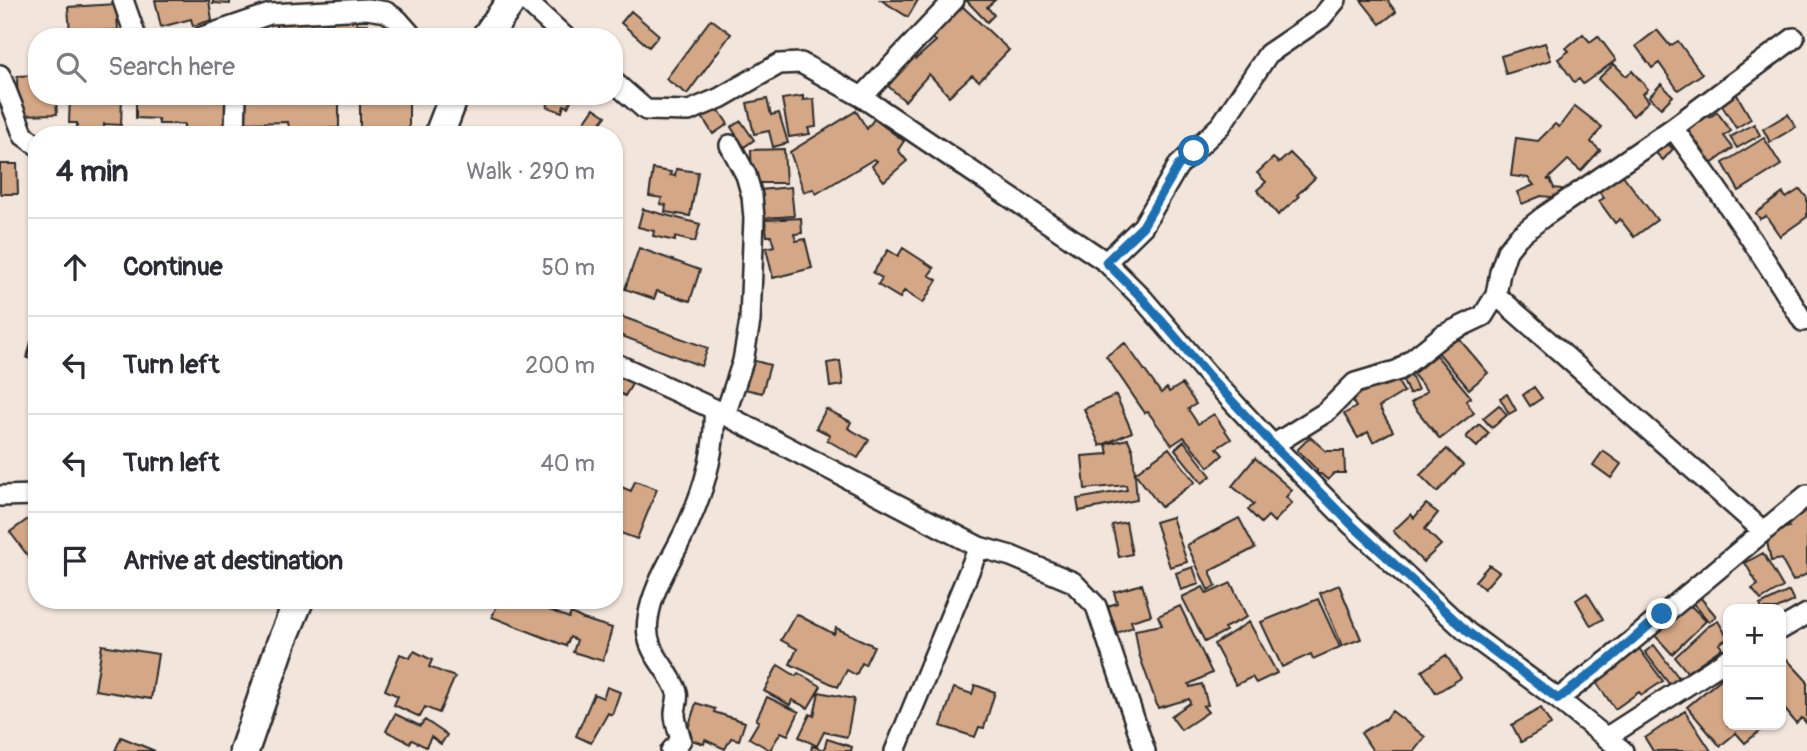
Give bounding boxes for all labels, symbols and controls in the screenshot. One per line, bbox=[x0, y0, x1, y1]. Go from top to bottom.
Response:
search box bbox=[28, 28, 623, 105]
icon: search bbox=[52, 48, 90, 86]
text: Search here bbox=[108, 51, 235, 83]
route start bbox=[1178, 135, 1209, 166]
text: 4 min bbox=[56, 153, 129, 190]
text: Walk · 290 m bbox=[466, 157, 595, 186]
icon: ahead bbox=[56, 248, 94, 286]
text: Continue bbox=[123, 251, 223, 283]
text: 50 m bbox=[541, 253, 595, 282]
icon: left bbox=[56, 346, 94, 384]
text: Turn left bbox=[123, 349, 219, 381]
text: 200 m bbox=[525, 351, 595, 380]
icon: left bbox=[56, 444, 94, 482]
text: Turn left bbox=[123, 447, 219, 479]
text: 40 m bbox=[541, 449, 595, 478]
icon: arrive bbox=[56, 542, 94, 580]
text: Arrive at destination bbox=[123, 545, 343, 577]
route end bbox=[1646, 598, 1677, 629]
map controls bbox=[1723, 604, 1786, 730]
button: + bbox=[1723, 604, 1786, 667]
button: − bbox=[1723, 667, 1786, 730]

